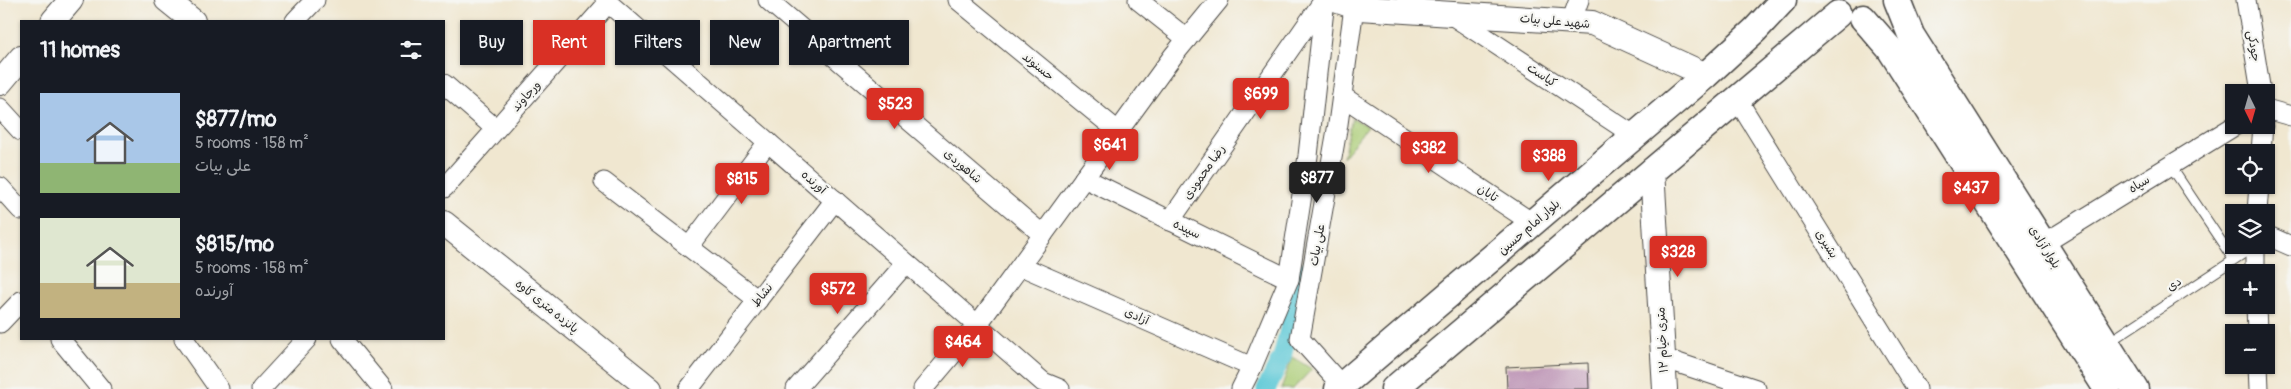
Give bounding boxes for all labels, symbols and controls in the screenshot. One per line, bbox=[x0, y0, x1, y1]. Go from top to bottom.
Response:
street label: شهید علی بیات bbox=[1519, 11, 1591, 32]
chip: Buy bbox=[460, 20, 523, 65]
chip: Rent bbox=[533, 20, 605, 65]
chip: Filters bbox=[615, 20, 700, 65]
chip: New bbox=[710, 20, 779, 65]
chip: Apartment bbox=[789, 20, 909, 65]
street label: جودکی bbox=[2244, 29, 2263, 63]
icon: filters bbox=[397, 36, 425, 64]
text: 11 homes bbox=[40, 37, 120, 64]
street label: حسنوند bbox=[1019, 49, 1057, 84]
street label: کیاست bbox=[1524, 60, 1560, 91]
street label: ورجاوند bbox=[509, 78, 544, 115]
pin: $699 bbox=[1231, 78, 1291, 120]
text: $699 bbox=[1244, 84, 1278, 104]
north arrow bbox=[2225, 84, 2275, 134]
map controls bbox=[2225, 84, 2275, 374]
pin: $523 bbox=[865, 88, 925, 130]
text: $523 bbox=[878, 94, 912, 114]
text: $877/mo bbox=[195, 106, 277, 133]
icon: home bbox=[80, 113, 140, 173]
pin: $641 bbox=[1080, 128, 1140, 171]
pin: $382 bbox=[1399, 132, 1459, 174]
text: 5 rooms · 158 m² bbox=[195, 133, 309, 153]
text: $641 bbox=[1093, 135, 1127, 155]
text: $382 bbox=[1412, 138, 1446, 158]
pin: $388 bbox=[1519, 140, 1579, 182]
street label: رضا محمودی bbox=[1180, 142, 1229, 203]
button: locate bbox=[2225, 144, 2275, 194]
street label: شاهوردی bbox=[941, 146, 985, 187]
text: $388 bbox=[1532, 146, 1566, 166]
text: علی بیات bbox=[195, 156, 251, 176]
pin: $815 bbox=[712, 162, 772, 205]
pin: $877 bbox=[1287, 162, 1347, 204]
street label: آورنده bbox=[798, 167, 830, 198]
text: $877 bbox=[1300, 168, 1334, 188]
text: $815 bbox=[726, 169, 758, 189]
pin: $437 bbox=[1941, 172, 2001, 214]
street label: سپاه bbox=[2126, 172, 2153, 197]
text: $437 bbox=[1953, 178, 1989, 198]
street label: تابان bbox=[1475, 181, 1501, 206]
street label: بلوار امام حسین bbox=[1495, 196, 1564, 259]
button: layers bbox=[2225, 204, 2275, 254]
street label: سپیده bbox=[1171, 216, 1203, 242]
street label: علی بیات bbox=[1306, 223, 1329, 267]
street label: بلوار آزادی bbox=[2025, 223, 2064, 272]
street label: بشیری bbox=[1812, 227, 1841, 261]
text: $815/mo bbox=[195, 231, 274, 258]
pin: $328 bbox=[1648, 236, 1708, 278]
icon: home bbox=[80, 238, 140, 298]
text: $328 bbox=[1661, 242, 1695, 262]
text: 5 rooms · 158 m² bbox=[195, 258, 309, 278]
button: + bbox=[2225, 264, 2275, 314]
pin: $572 bbox=[808, 272, 868, 315]
street label: دی bbox=[2164, 274, 2185, 295]
street label: پانزده متری کاوه bbox=[512, 276, 581, 336]
text: $572 bbox=[821, 279, 855, 299]
street label: نشاط bbox=[748, 280, 776, 310]
text: آورنده bbox=[195, 281, 233, 301]
street label: آزادی bbox=[1122, 304, 1152, 329]
street label: ۱۲ متری خیام bbox=[1653, 306, 1673, 373]
button: − bbox=[2225, 324, 2275, 374]
pin: $464 bbox=[933, 326, 993, 368]
text: $464 bbox=[945, 332, 981, 352]

